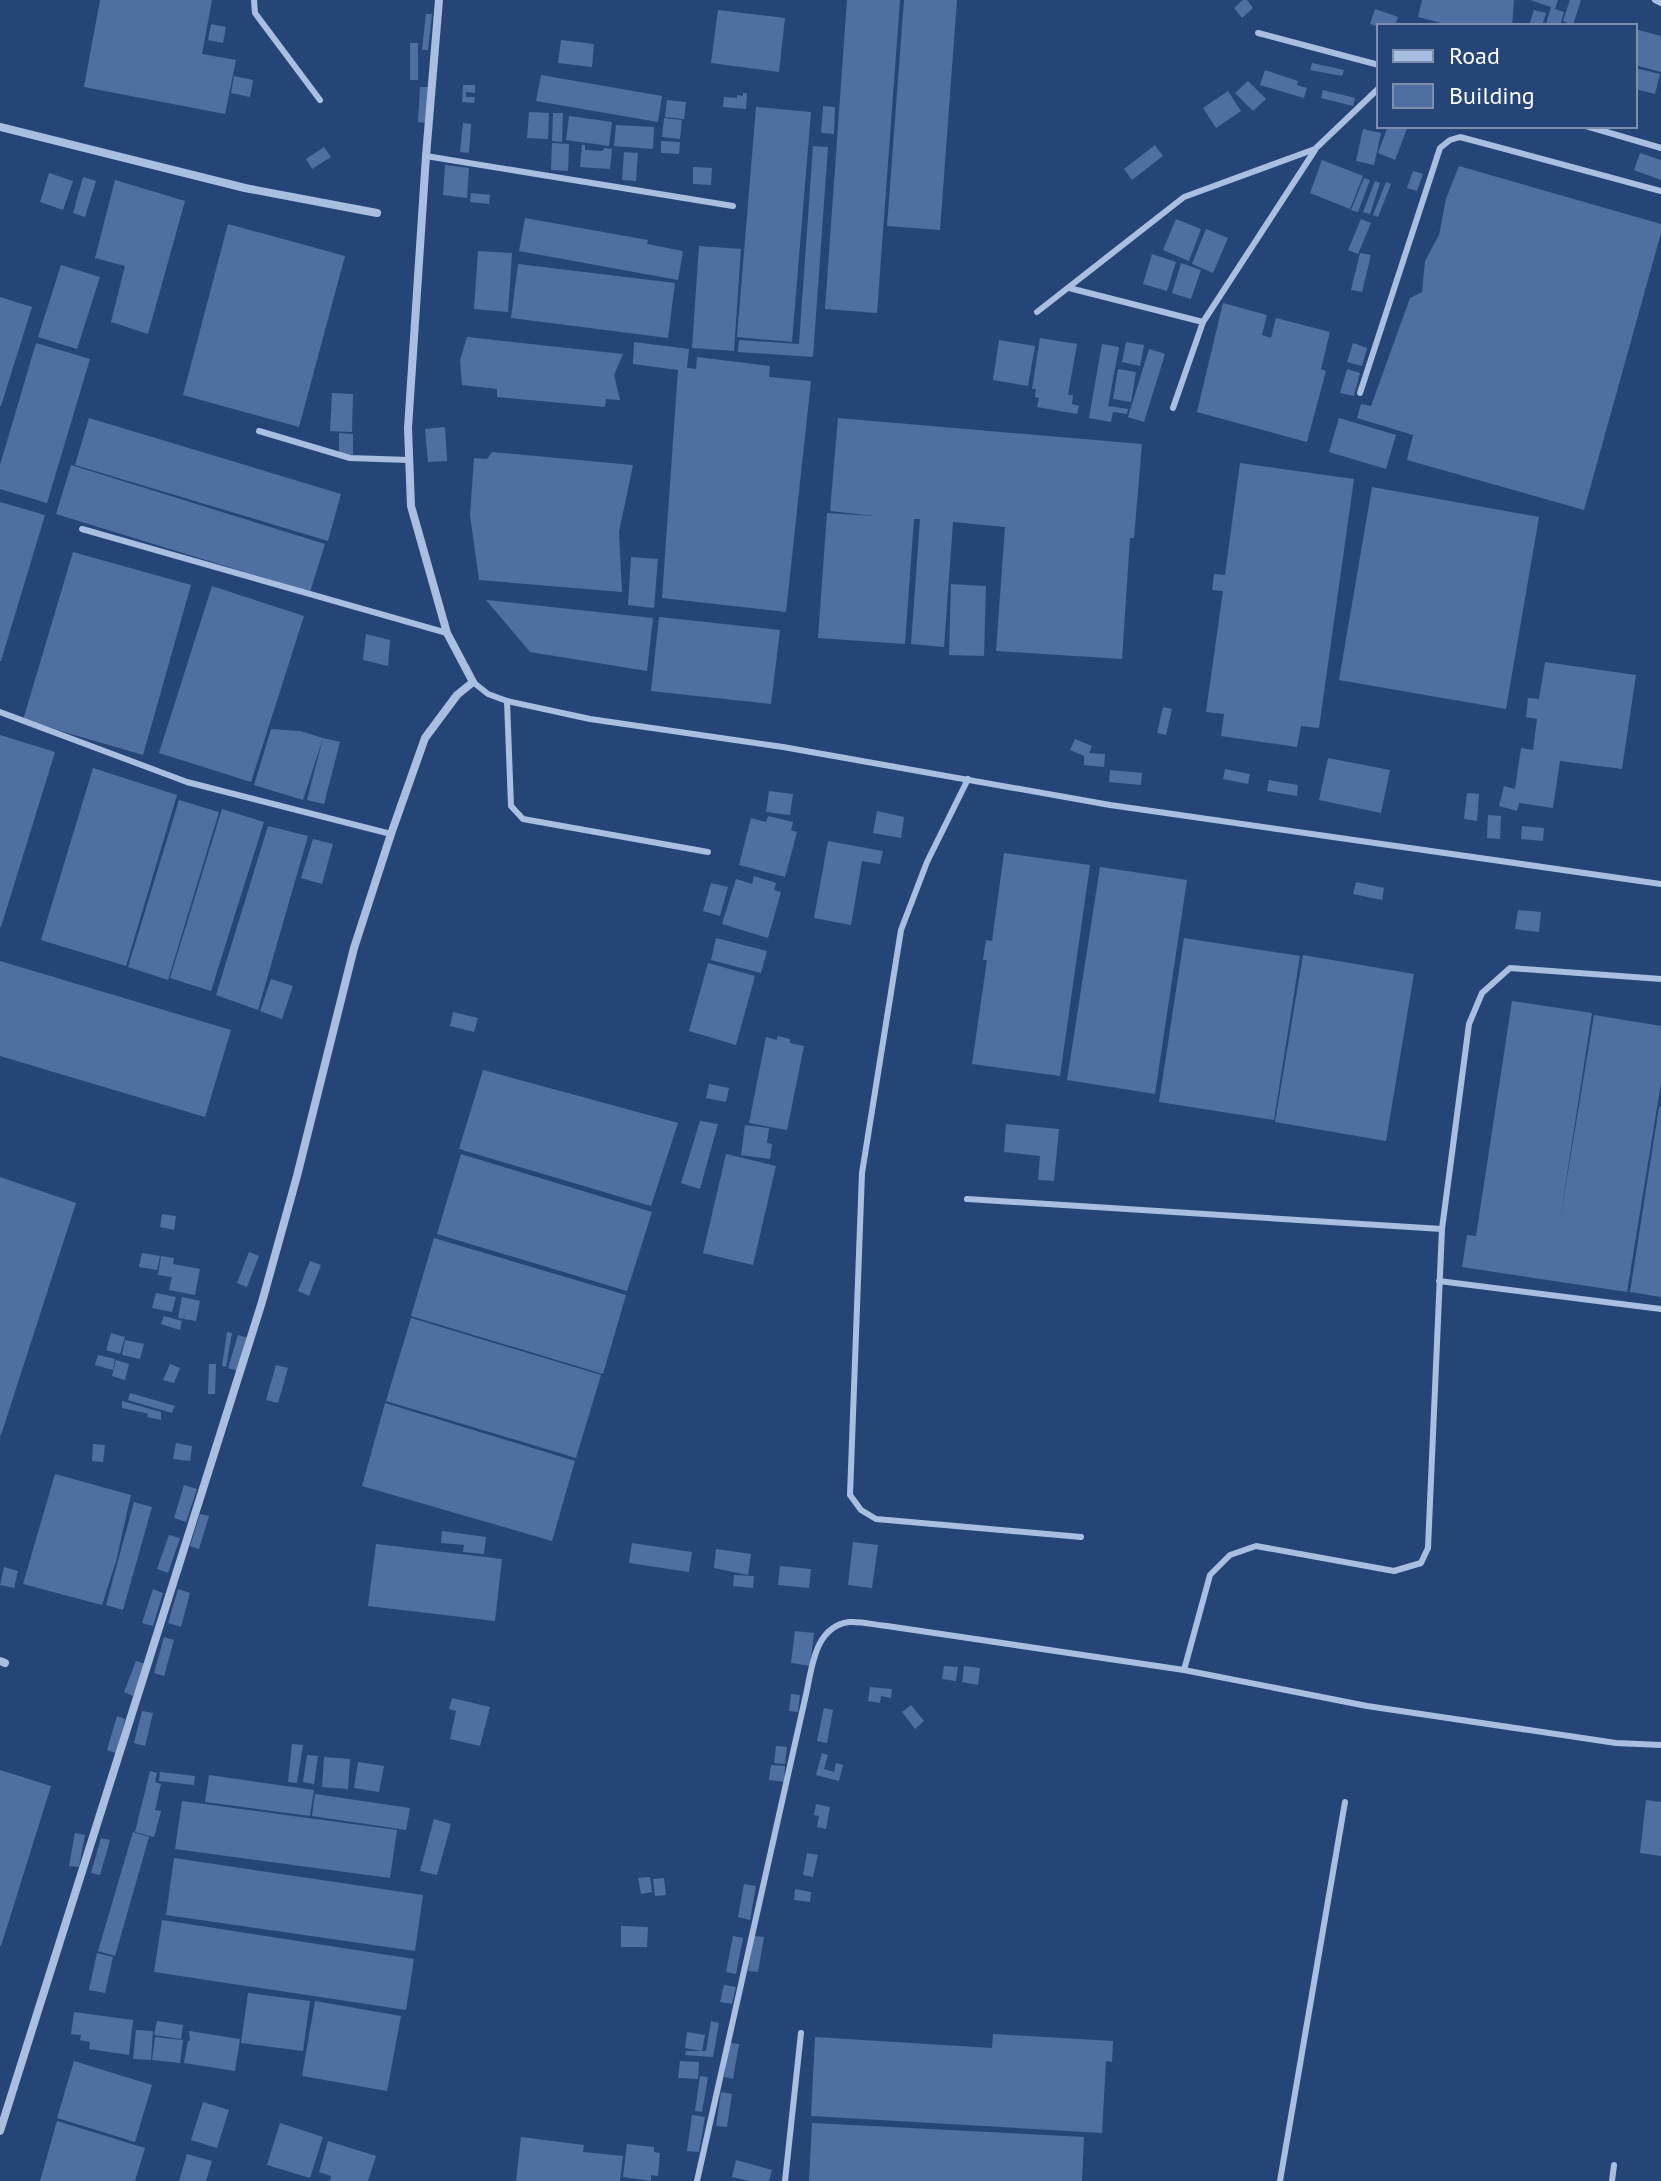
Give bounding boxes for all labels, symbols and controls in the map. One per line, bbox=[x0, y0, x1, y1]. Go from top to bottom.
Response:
legend bbox=[1377, 24, 1637, 128]
text: Road bbox=[1449, 40, 1500, 71]
text: Building bbox=[1449, 80, 1535, 111]

